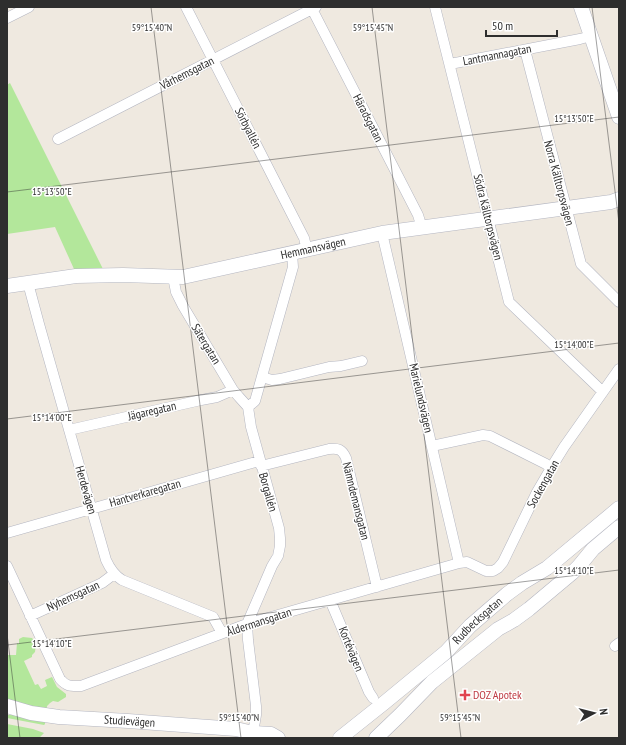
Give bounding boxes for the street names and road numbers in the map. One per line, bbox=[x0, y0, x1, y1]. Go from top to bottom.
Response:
street label: Lantmannagatan bbox=[461, 41, 532, 69]
street label: Vårhemsgatan bbox=[156, 53, 216, 93]
street label: Häradsgatan bbox=[350, 91, 387, 144]
street label: Sörbyallén bbox=[232, 105, 265, 151]
street label: Norra Källtorpsvägen bbox=[541, 139, 578, 227]
street label: Södra Källtorpsvägen bbox=[471, 172, 506, 262]
street label: Hemmansvägen bbox=[279, 233, 347, 262]
street label: Sätergatan bbox=[188, 321, 224, 367]
street label: Marielundsvägen bbox=[406, 362, 437, 434]
street label: Jägaregatan bbox=[125, 398, 178, 424]
street label: Sockengatan bbox=[523, 457, 562, 510]
street label: Nämndemansgatan bbox=[340, 460, 373, 541]
street label: Herdevägen bbox=[72, 464, 101, 516]
street label: Borgallén bbox=[256, 471, 281, 513]
street label: Hantverkaregatan bbox=[107, 475, 182, 510]
street label: Nyhemsgatan bbox=[44, 577, 102, 614]
street label: Rudbecksgatan bbox=[449, 593, 505, 647]
street label: Åldermansgatan bbox=[225, 604, 293, 639]
street label: Kortévägen bbox=[336, 624, 367, 673]
street label: Studievägen bbox=[104, 712, 156, 730]

